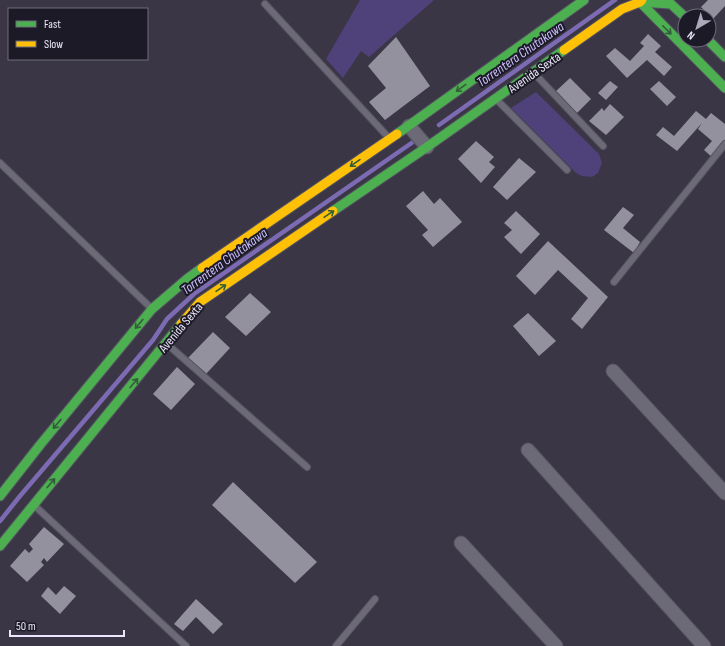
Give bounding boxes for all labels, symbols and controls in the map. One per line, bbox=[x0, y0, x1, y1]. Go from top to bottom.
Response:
legend bbox=[8, 8, 148, 60]
north arrow bbox=[677, 8, 717, 48]
text: Fast bbox=[44, 17, 61, 32]
water label: Torrentera Chutakawa bbox=[473, 18, 567, 91]
one-way arrow bbox=[663, 25, 672, 35]
text: N bbox=[685, 28, 697, 42]
text: Slow bbox=[44, 37, 63, 52]
street label: Avenida Sexta bbox=[504, 49, 564, 97]
one-way arrow bbox=[456, 84, 467, 92]
one-way arrow bbox=[350, 159, 361, 167]
one-way arrow bbox=[323, 210, 334, 218]
water label: Torrentera Chutakawa bbox=[178, 224, 271, 298]
one-way arrow bbox=[215, 284, 226, 292]
street label: Avenida Sexta bbox=[155, 299, 206, 357]
one-way arrow bbox=[135, 319, 144, 330]
one-way arrow bbox=[129, 377, 138, 388]
one-way arrow bbox=[52, 419, 61, 430]
one-way arrow bbox=[47, 478, 56, 488]
scale bar bbox=[10, 612, 124, 638]
text: 50 m bbox=[16, 619, 36, 634]

